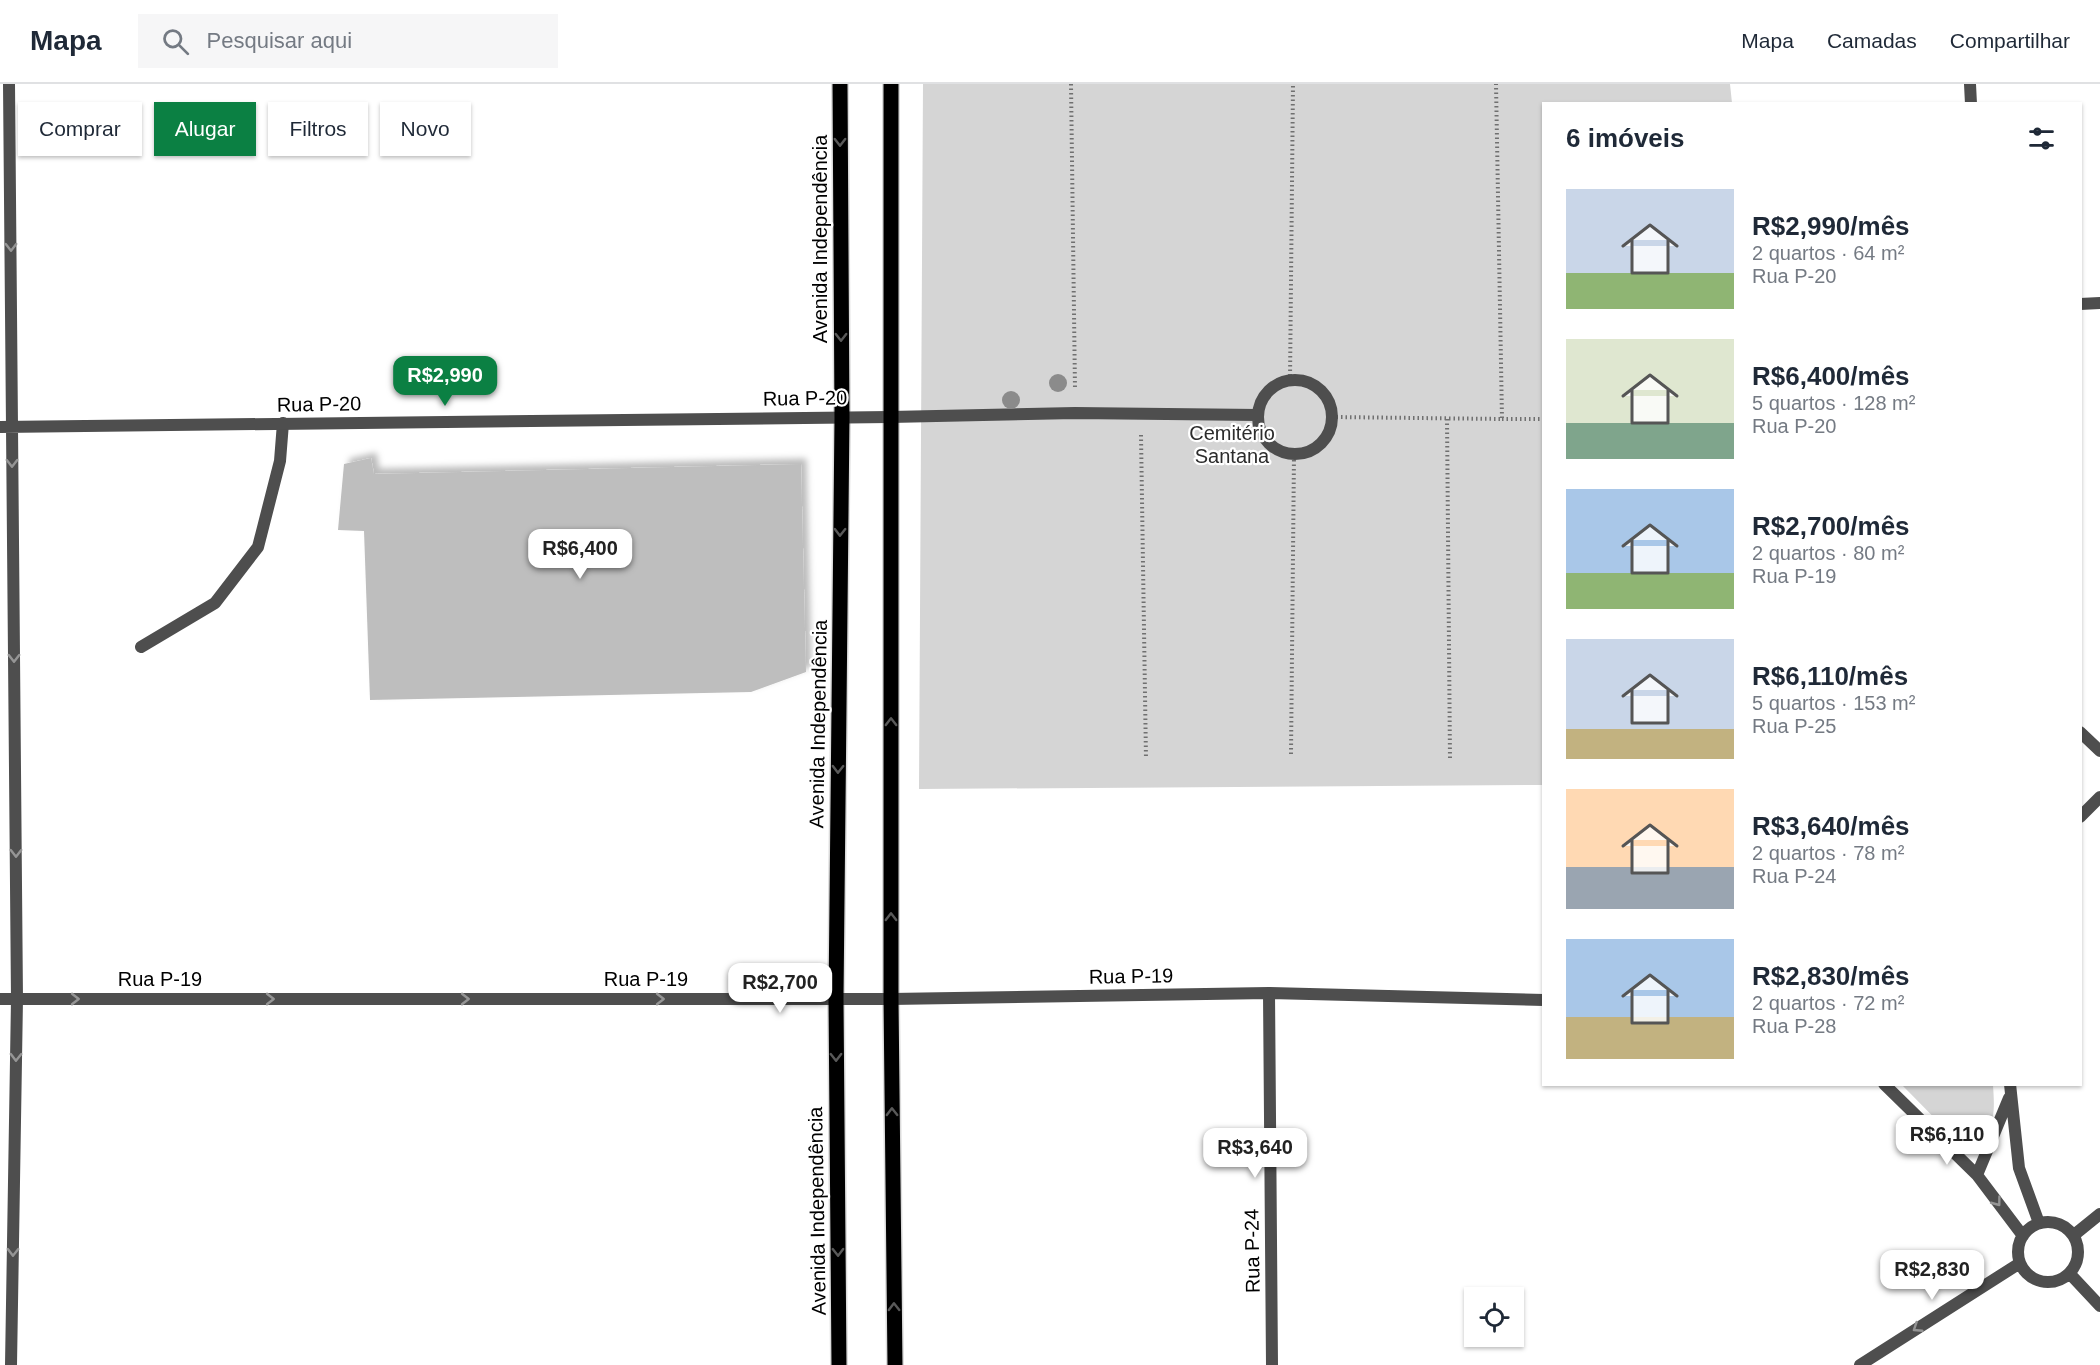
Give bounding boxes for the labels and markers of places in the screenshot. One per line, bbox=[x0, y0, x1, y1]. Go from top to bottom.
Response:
pin: R$2,990 bbox=[390, 356, 500, 407]
pin: R$6,400 bbox=[525, 529, 635, 580]
pin: R$2,700 bbox=[725, 963, 835, 1014]
pin: R$6,110 bbox=[1892, 1115, 2002, 1166]
pin: R$3,640 bbox=[1200, 1128, 1310, 1179]
pin: R$2,830 bbox=[1877, 1250, 1987, 1301]

